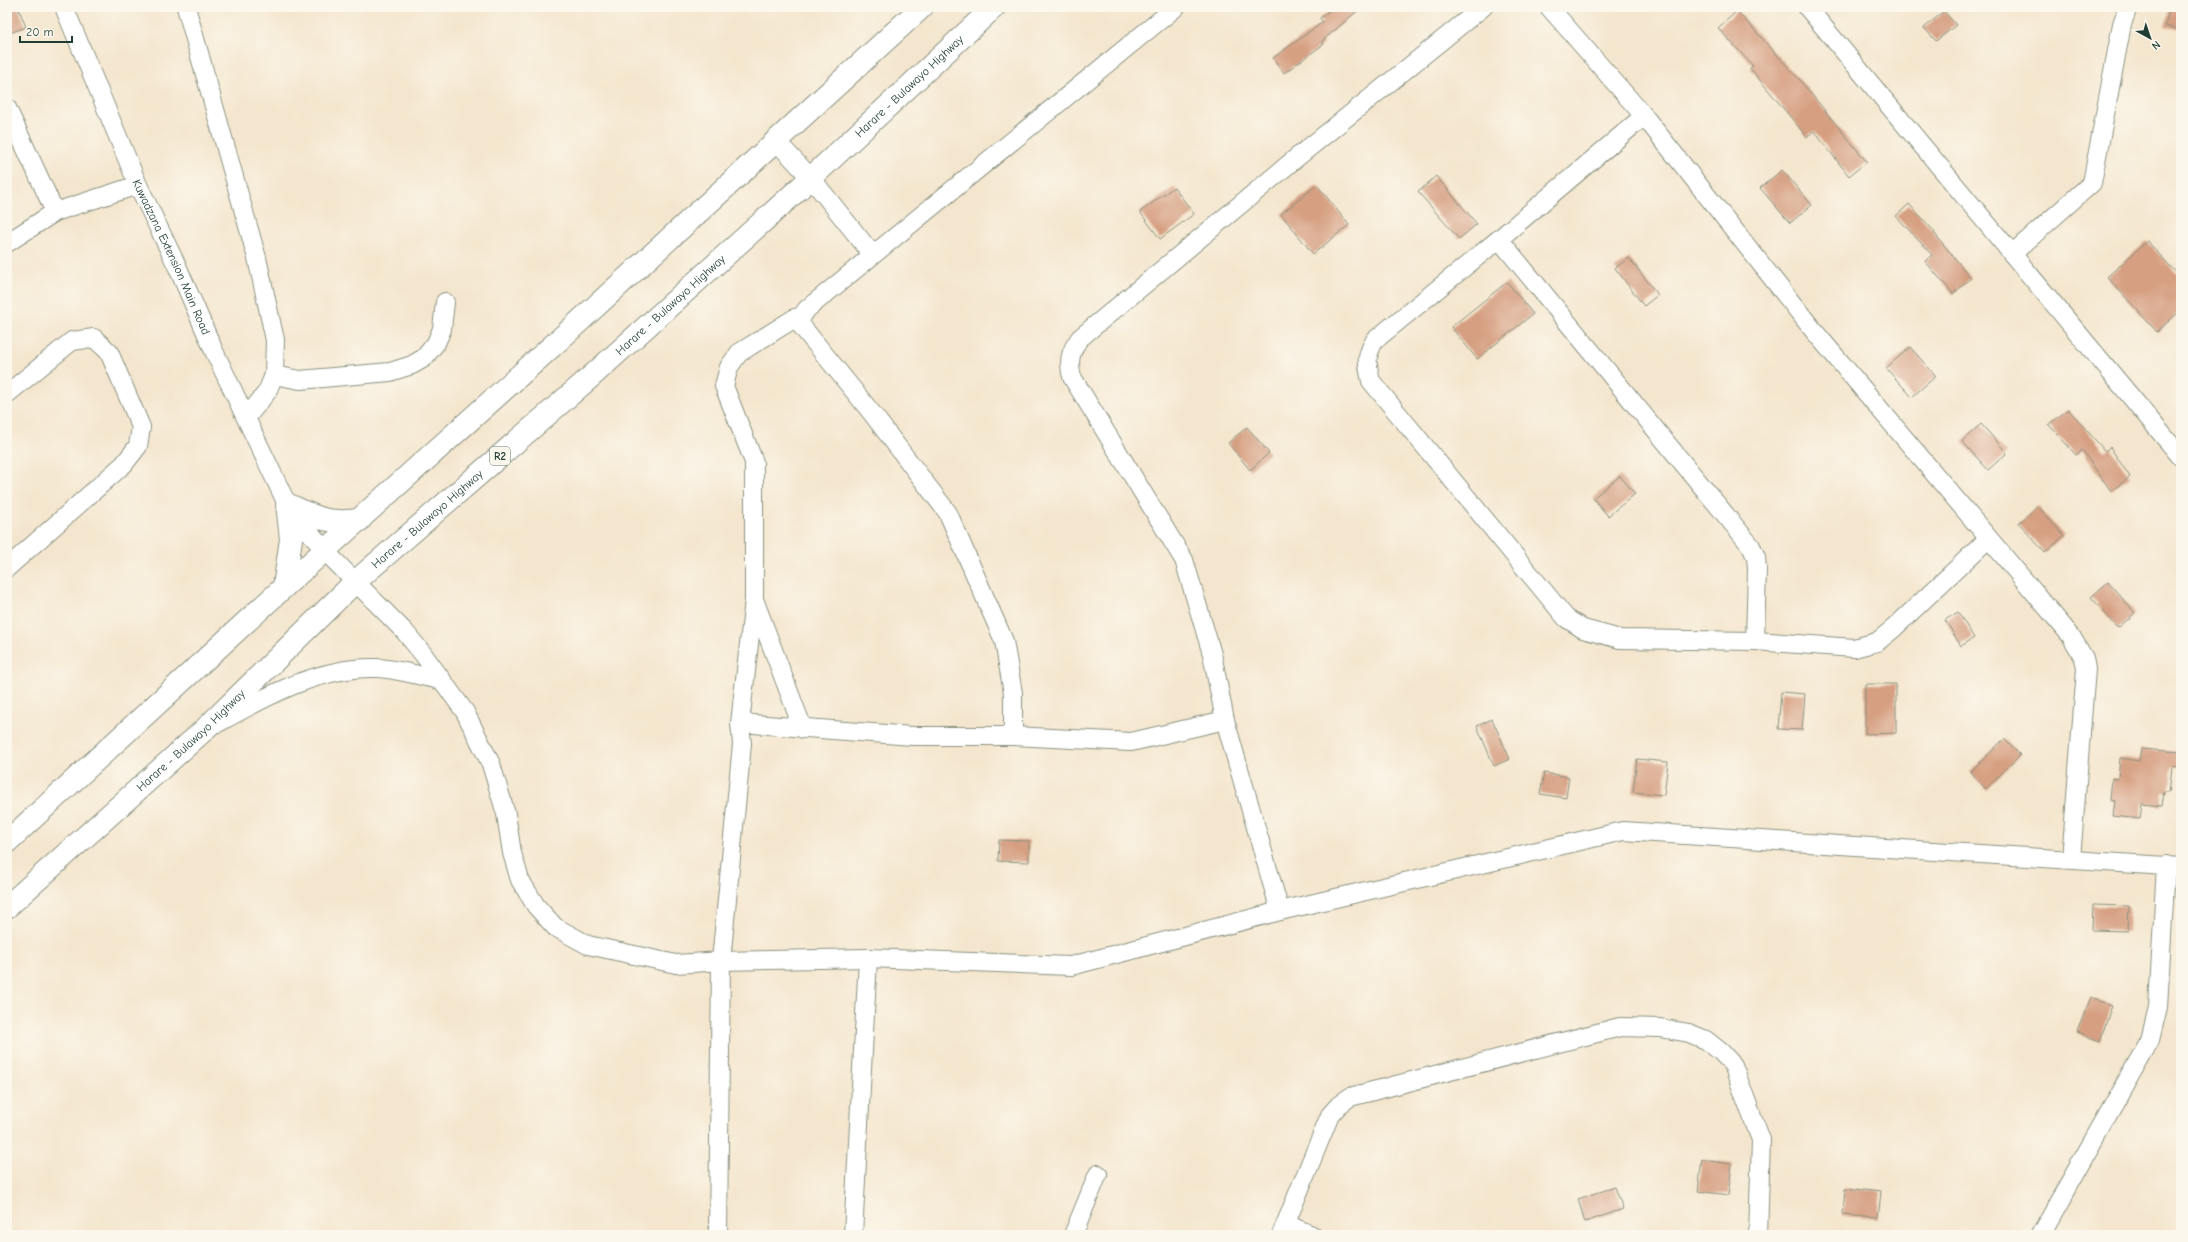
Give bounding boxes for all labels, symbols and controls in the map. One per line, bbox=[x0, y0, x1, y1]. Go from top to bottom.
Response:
scale bar bbox=[20, 18, 72, 44]
north arrow bbox=[2130, 18, 2170, 58]
text: 20 m bbox=[26, 25, 54, 39]
street label: Harare - Bulawayo Highway bbox=[852, 32, 967, 140]
text: N bbox=[2149, 38, 2163, 53]
street label: Kuwadzana Extension Main Road bbox=[129, 177, 213, 337]
street label: Harare - Bulawayo Highway bbox=[613, 251, 729, 358]
road number: R2 bbox=[490, 447, 510, 465]
street label: Harare - Bulawayo Highway bbox=[369, 467, 486, 571]
street label: Harare - Bulawayo Highway bbox=[134, 686, 248, 794]

